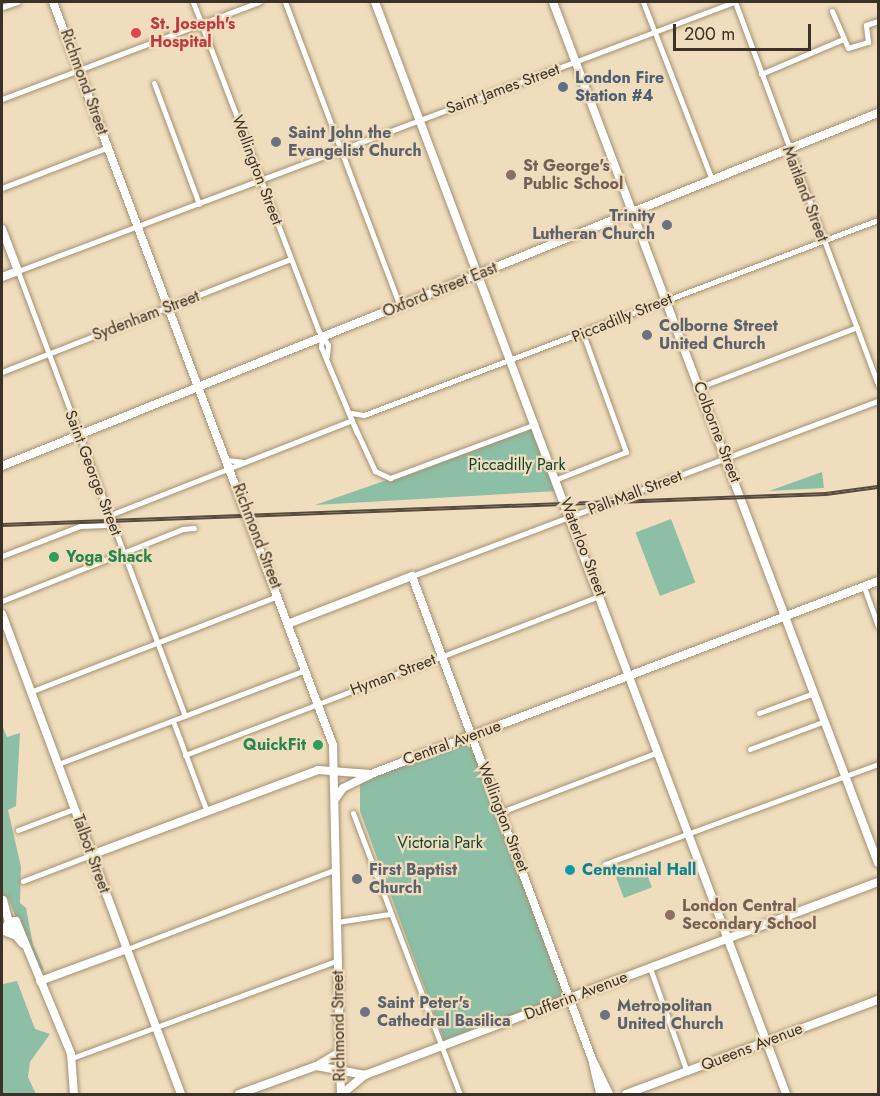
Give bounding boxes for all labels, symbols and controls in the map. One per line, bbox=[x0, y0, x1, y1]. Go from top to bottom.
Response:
scale bar bbox=[676, 12, 814, 50]
place label: St. Joseph's Hospital bbox=[150, 14, 235, 52]
text: 200 m bbox=[684, 21, 735, 47]
marker: St. Joseph's Hospital bbox=[127, 24, 145, 42]
street label: Richmond Street bbox=[56, 27, 112, 137]
street label: Saint James Street bbox=[444, 60, 562, 118]
place label: London Fire Station #4 bbox=[575, 68, 664, 106]
marker: London Fire Station #4 bbox=[556, 80, 570, 94]
street label: Wellington Street bbox=[227, 113, 287, 227]
place label: Saint John the Evangelist Church bbox=[288, 123, 422, 161]
marker: Saint John the Evangelist Church bbox=[269, 135, 283, 149]
street label: Maitland Street bbox=[778, 144, 832, 244]
place label: St George's Public School bbox=[523, 156, 623, 194]
marker: St George's Public School bbox=[504, 168, 518, 182]
place label: Trinity Lutheran Church bbox=[532, 206, 655, 244]
marker: Trinity Lutheran Church bbox=[660, 218, 674, 232]
street label: Oxford Street East bbox=[380, 258, 500, 322]
street label: Sydenham Street bbox=[90, 287, 202, 345]
street label: Piccadilly Street bbox=[569, 289, 675, 347]
place label: Colborne Street United Church bbox=[659, 316, 778, 354]
marker: Colborne Street United Church bbox=[640, 328, 654, 342]
street label: Colborne Street bbox=[689, 379, 745, 485]
street label: Saint George Street bbox=[60, 408, 126, 538]
park label: Piccadilly Park bbox=[469, 455, 565, 475]
street label: Pall Mall Street bbox=[585, 466, 685, 520]
street label: Richmond Street bbox=[228, 481, 286, 591]
street label: Waterloo Street bbox=[555, 495, 611, 599]
place label: Yoga Shack bbox=[66, 547, 152, 567]
marker: Yoga Shack bbox=[47, 550, 61, 564]
street label: Hyman Street bbox=[348, 650, 438, 700]
street label: Central Avenue bbox=[400, 716, 504, 770]
place label: QuickFit bbox=[243, 735, 306, 755]
marker: QuickFit bbox=[311, 738, 325, 752]
street label: Wellington Street bbox=[473, 760, 533, 874]
street label: Talbot Street bbox=[68, 812, 114, 896]
park label: Victoria Park bbox=[397, 833, 483, 853]
place label: First Baptist Church bbox=[369, 860, 457, 898]
place label: Centennial Hall bbox=[582, 860, 696, 880]
marker: Centennial Hall bbox=[563, 863, 577, 877]
marker: First Baptist Church bbox=[350, 872, 364, 886]
place label: London Central Secondary School bbox=[682, 896, 817, 934]
marker: London Central Secondary School bbox=[663, 908, 677, 922]
street label: Dufferin Avenue bbox=[522, 967, 630, 1025]
street label: Richmond Street bbox=[328, 970, 350, 1082]
place label: Saint Peter's Cathedral Basilica bbox=[377, 993, 511, 1031]
place label: Metropolitan United Church bbox=[617, 996, 724, 1034]
marker: Saint Peter's Cathedral Basilica bbox=[358, 1005, 372, 1019]
marker: Metropolitan United Church bbox=[598, 1008, 612, 1022]
street label: Queens Avenue bbox=[699, 1019, 805, 1075]

